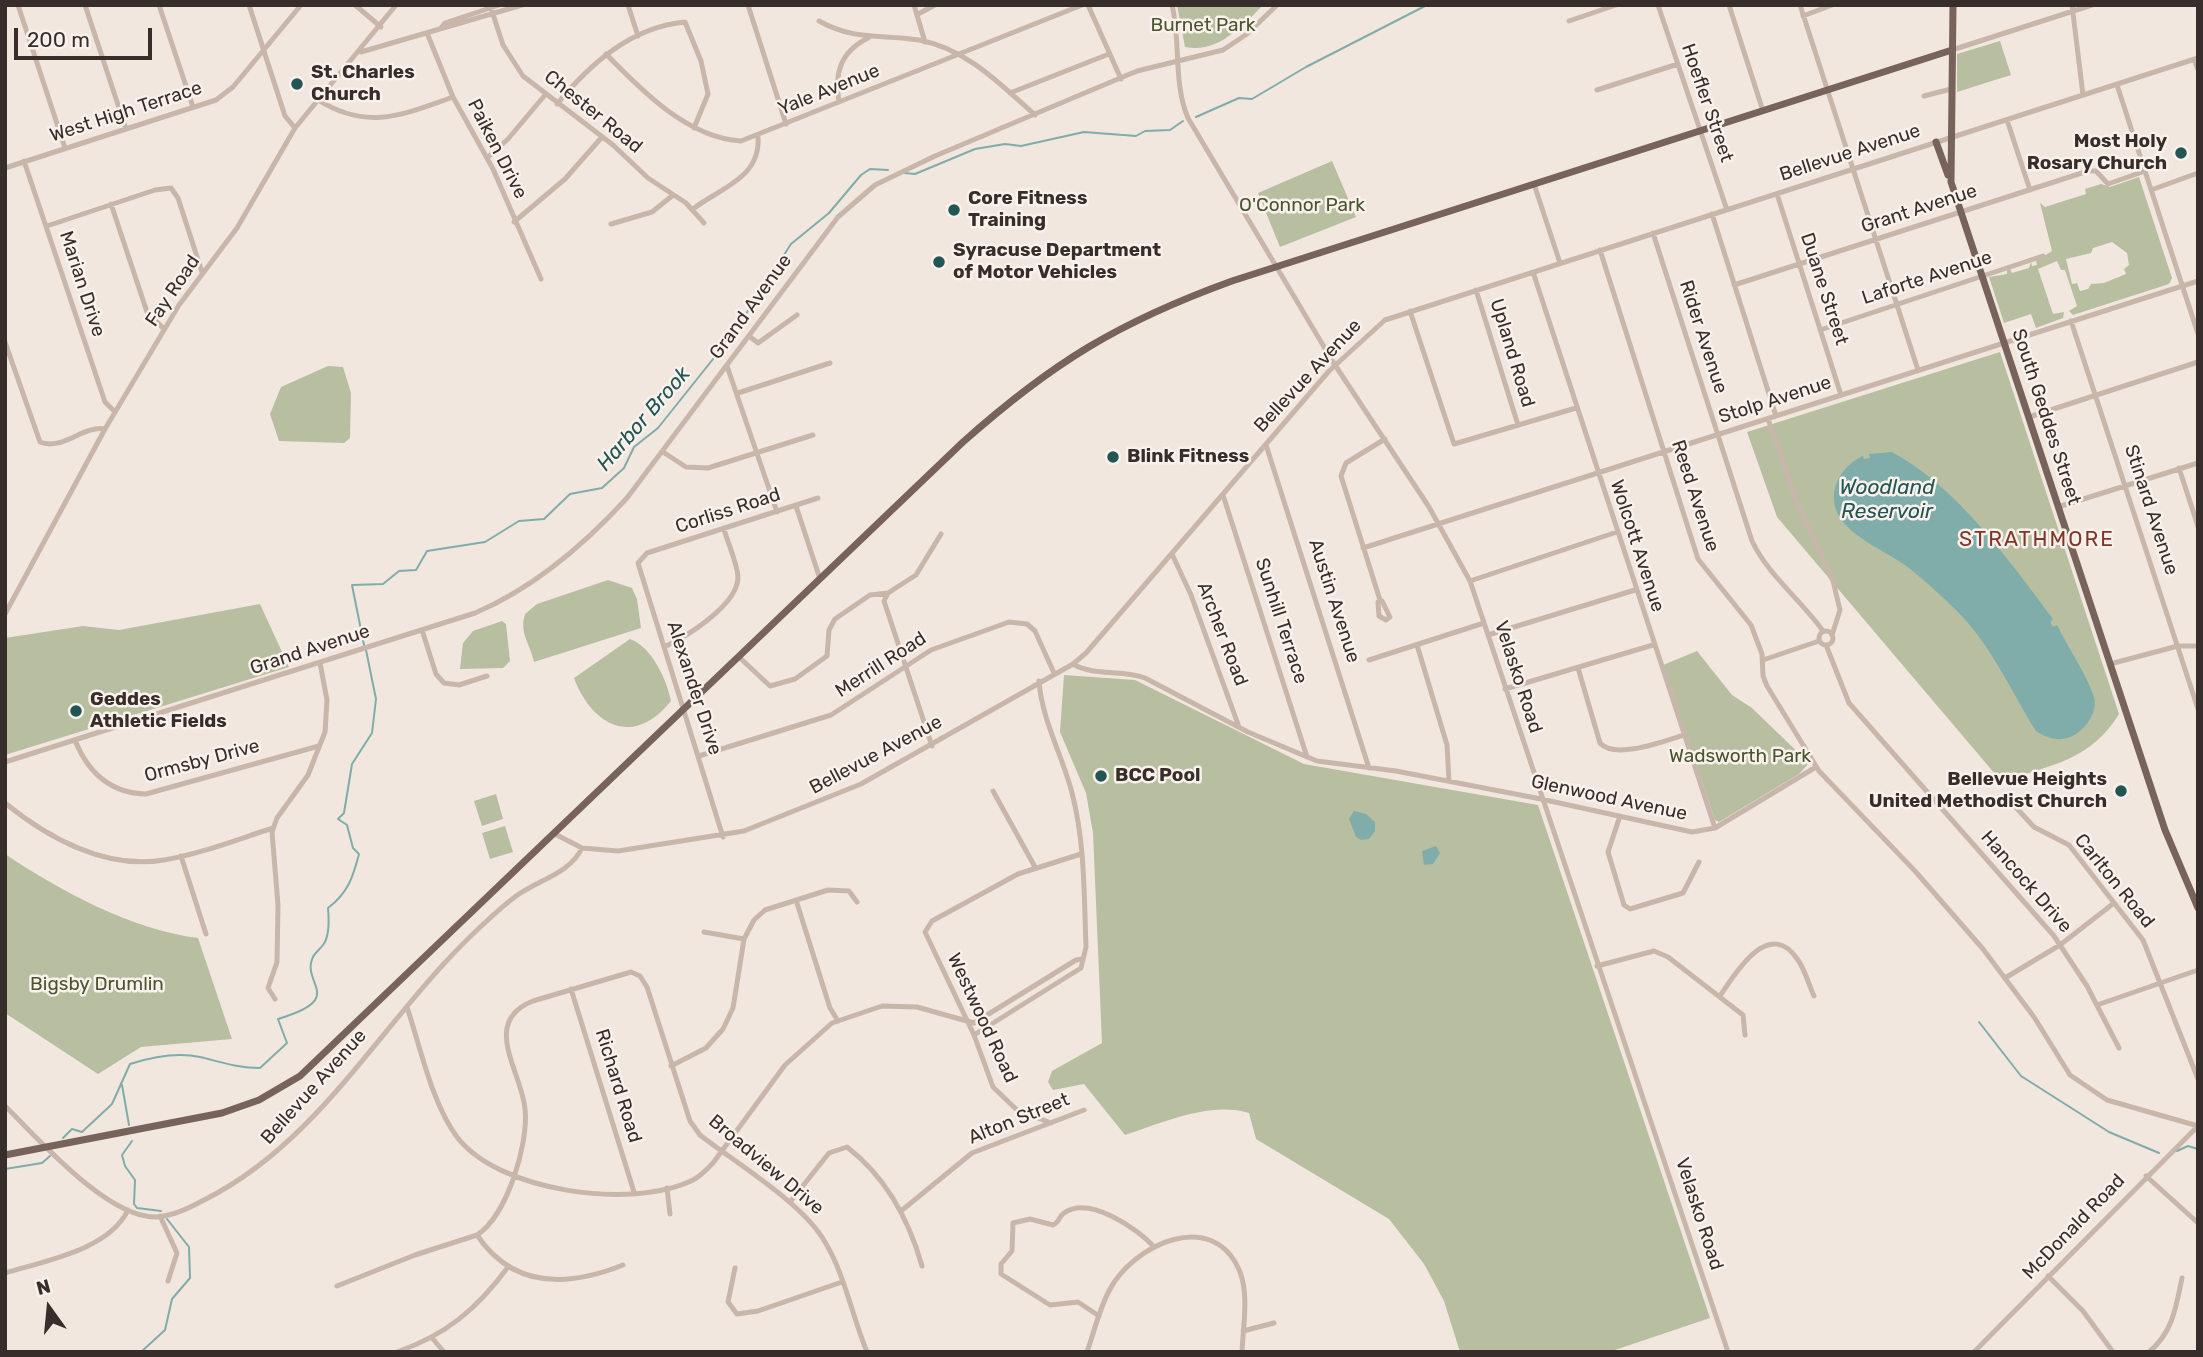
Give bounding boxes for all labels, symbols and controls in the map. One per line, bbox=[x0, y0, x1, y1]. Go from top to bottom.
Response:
scale bar bbox=[18, 14, 156, 58]
park label: Burnet Park bbox=[1150, 15, 1256, 37]
text: 200 m bbox=[27, 27, 90, 52]
street label: Hoefler Street bbox=[1676, 41, 1738, 165]
street label: Yale Avenue bbox=[775, 59, 883, 121]
place label: St. Charles Church bbox=[311, 62, 415, 106]
street label: Chester Road bbox=[539, 66, 647, 158]
marker: St. Charles Church bbox=[289, 76, 305, 92]
street label: West High Terrace bbox=[47, 77, 205, 147]
street label: Paiken Drive bbox=[462, 95, 532, 203]
street label: Bellevue Avenue bbox=[1777, 119, 1923, 187]
place label: Most Holy Rosary Church bbox=[2027, 131, 2167, 175]
marker: Most Holy Rosary Church bbox=[2173, 145, 2189, 161]
street label: Grant Avenue bbox=[1858, 180, 1980, 238]
place label: Core Fitness Training bbox=[968, 188, 1087, 232]
park label: O'Connor Park bbox=[1239, 195, 1365, 217]
marker: Core Fitness Training bbox=[946, 202, 962, 218]
street label: Marian Drive bbox=[54, 228, 110, 340]
street label: Duane Street bbox=[1795, 230, 1853, 348]
place label: Syracuse Department of Motor Vehicles bbox=[953, 240, 1161, 284]
street label: Laforte Avenue bbox=[1859, 246, 1995, 310]
street label: Grand Avenue bbox=[705, 250, 797, 364]
street label: Fay Road bbox=[141, 251, 205, 331]
marker: Syracuse Department of Motor Vehicles bbox=[931, 254, 947, 270]
street label: Rider Avenue bbox=[1674, 278, 1732, 396]
street label: Upland Road bbox=[1485, 296, 1539, 410]
street label: Bellevue Avenue bbox=[1250, 315, 1366, 437]
street label: South Geddes Street bbox=[2007, 326, 2085, 508]
water label: Harbor Brook bbox=[592, 362, 696, 476]
street label: Stolp Avenue bbox=[1716, 371, 1834, 429]
street label: Reed Avenue bbox=[1666, 437, 1724, 555]
street label: Stinard Avenue bbox=[2119, 442, 2183, 578]
place label: Blink Fitness bbox=[1127, 446, 1249, 468]
marker: Blink Fitness bbox=[1105, 449, 1121, 465]
water label: Woodland Reservoir bbox=[1839, 475, 1935, 525]
street label: Wolcott Avenue bbox=[1605, 477, 1669, 615]
street label: Corliss Road bbox=[673, 483, 783, 539]
district label: STRATHMORE bbox=[1960, 527, 2114, 553]
street label: Austin Avenue bbox=[1303, 536, 1365, 666]
street label: Sunhill Terrace bbox=[1250, 555, 1312, 687]
street label: Archer Road bbox=[1192, 579, 1252, 689]
street label: Alexander Drive bbox=[662, 618, 726, 758]
street label: Velasko Road bbox=[1489, 618, 1547, 736]
street label: Grand Avenue bbox=[247, 620, 373, 680]
street label: Merrill Road bbox=[831, 627, 931, 703]
place label: Geddes Athletic Fields bbox=[90, 689, 227, 733]
marker: Geddes Athletic Fields bbox=[68, 703, 84, 719]
street label: Bellevue Avenue bbox=[806, 711, 946, 799]
street label: Ormsby Drive bbox=[142, 735, 262, 787]
park label: Wadsworth Park bbox=[1669, 746, 1811, 768]
place label: BCC Pool bbox=[1115, 765, 1200, 787]
marker: BCC Pool bbox=[1093, 768, 1109, 784]
place label: Bellevue Heights United Methodist Church bbox=[1869, 769, 2107, 813]
street label: Glenwood Avenue bbox=[1529, 770, 1689, 826]
marker: Bellevue Heights United Methodist Church bbox=[2113, 783, 2129, 799]
street label: Hancock Drive bbox=[1976, 826, 2076, 938]
street label: Carlton Road bbox=[2069, 829, 2159, 933]
street label: Westwood Road bbox=[942, 950, 1022, 1086]
park label: Bigsby Drumlin bbox=[30, 974, 164, 996]
street label: Bellevue Avenue bbox=[256, 1025, 372, 1149]
street label: Richard Road bbox=[590, 1026, 646, 1146]
street label: Alton Street bbox=[965, 1088, 1073, 1150]
street label: Broadview Drive bbox=[704, 1110, 828, 1220]
street label: Velasko Road bbox=[1670, 1155, 1728, 1273]
street label: McDonald Road bbox=[2018, 1170, 2130, 1284]
north arrow bbox=[14, 1273, 84, 1343]
text: N bbox=[34, 1274, 53, 1300]

